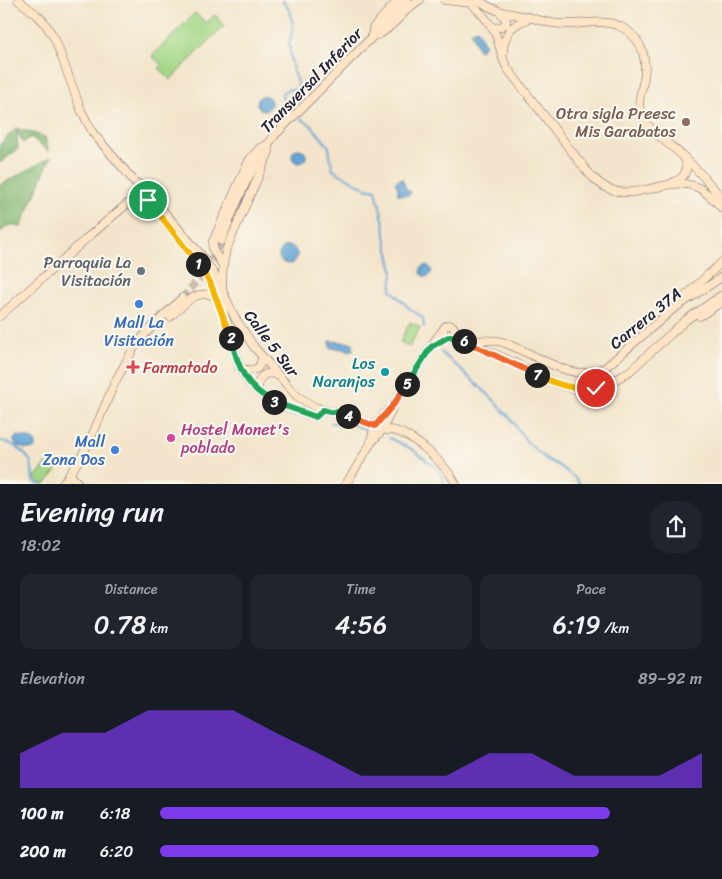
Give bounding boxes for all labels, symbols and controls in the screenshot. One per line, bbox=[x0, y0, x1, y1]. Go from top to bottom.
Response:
street label: Transversal Inferior bbox=[253, 19, 371, 140]
place label: Otra sigla Preesc Mis Garabatos bbox=[556, 99, 677, 146]
marker: Otra sigla Preesc Mis Garabatos bbox=[680, 116, 692, 128]
pin bbox=[127, 179, 169, 221]
icon: arrive bbox=[134, 186, 162, 214]
place label: Parroquia La Visitación bbox=[44, 248, 131, 295]
pin: 1 bbox=[186, 252, 210, 276]
text: 1 bbox=[195, 252, 202, 277]
marker: Parroquia La Visitación bbox=[135, 265, 147, 277]
street label: Carrera 37A bbox=[603, 280, 688, 357]
marker: Mall La Visitación bbox=[133, 298, 145, 310]
street label: Calle 5 Sur bbox=[236, 303, 308, 385]
place label: Mall La Visitación bbox=[104, 308, 174, 355]
pin: 2 bbox=[218, 326, 244, 350]
text: 2 bbox=[227, 326, 236, 351]
pin: 6 bbox=[452, 328, 476, 354]
text: 6 bbox=[461, 329, 468, 354]
place label: Los Naranjos bbox=[313, 349, 376, 396]
place label: Farmatodo bbox=[143, 353, 218, 382]
marker: Farmatodo bbox=[127, 361, 139, 373]
pin: 7 bbox=[524, 362, 550, 388]
text: 7 bbox=[534, 363, 542, 388]
marker: Los Naranjos bbox=[379, 366, 391, 378]
pin bbox=[575, 367, 617, 409]
pin: 5 bbox=[394, 372, 420, 396]
text: 5 bbox=[403, 372, 412, 397]
icon: check bbox=[582, 374, 610, 402]
pin: 3 bbox=[262, 390, 286, 414]
text: 3 bbox=[271, 390, 278, 415]
pin: 4 bbox=[336, 404, 360, 428]
text: 4 bbox=[344, 404, 353, 429]
place label: Hostel Monet's poblado bbox=[180, 415, 290, 462]
place label: Mall Zona Dos bbox=[43, 427, 106, 474]
marker: Hostel Monet's poblado bbox=[165, 432, 177, 444]
marker: Mall Zona Dos bbox=[109, 444, 121, 456]
text: Evening run bbox=[20, 487, 164, 536]
button: share bbox=[650, 501, 702, 553]
text: 18:02 bbox=[20, 531, 61, 560]
text: Distance bbox=[104, 577, 158, 602]
text: Time bbox=[346, 577, 376, 602]
text: Pace bbox=[576, 577, 606, 602]
text: 0.78 bbox=[94, 602, 146, 647]
text: 4:56 bbox=[335, 602, 387, 647]
text: 6:19 bbox=[553, 602, 601, 647]
text: km bbox=[146, 616, 168, 641]
text: /km bbox=[601, 616, 629, 641]
text: Elevation bbox=[20, 664, 85, 693]
text: 89–92 m bbox=[638, 664, 702, 693]
text: 100 m bbox=[20, 799, 64, 828]
text: 6:18 bbox=[100, 799, 130, 828]
text: 200 m bbox=[20, 837, 66, 866]
text: 6:20 bbox=[100, 837, 133, 866]

